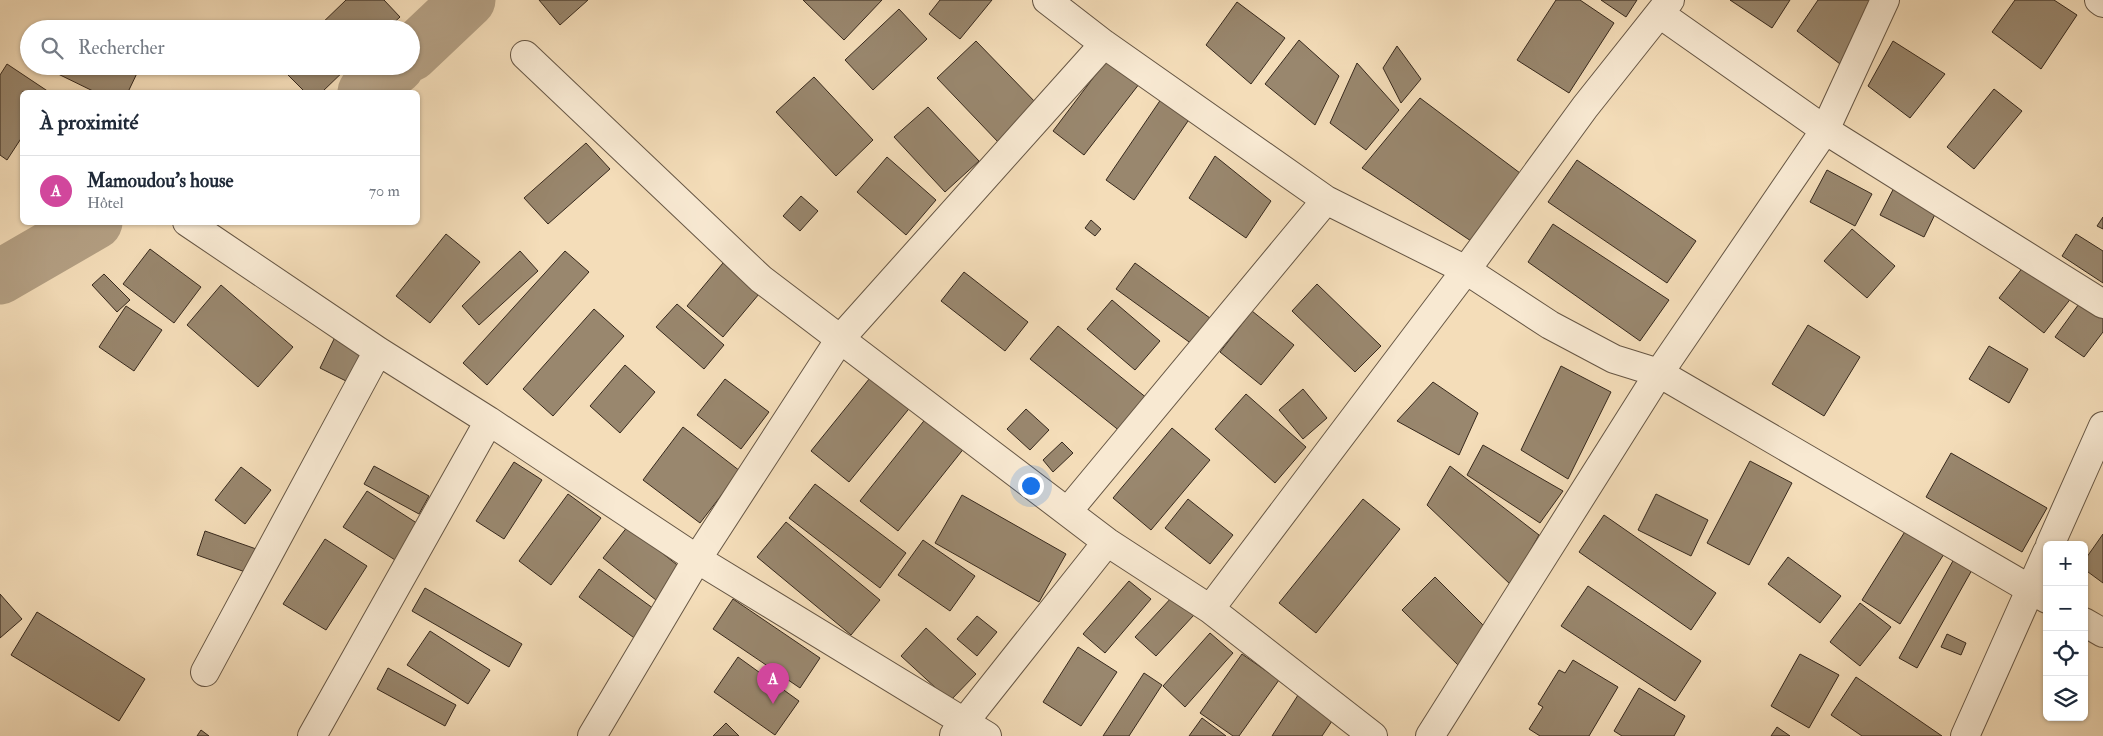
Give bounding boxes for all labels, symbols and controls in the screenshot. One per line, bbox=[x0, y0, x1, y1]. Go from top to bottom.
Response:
search box bbox=[20, 20, 420, 75]
icon: search bbox=[38, 34, 66, 62]
text: Rechercher bbox=[78, 36, 165, 60]
text: À proximité bbox=[40, 109, 138, 136]
text: Mamoudou's house bbox=[87, 169, 234, 193]
text: A bbox=[51, 181, 61, 201]
text: 70 m bbox=[369, 181, 400, 201]
text: Hôtel bbox=[87, 193, 124, 213]
your location bbox=[1018, 473, 1044, 499]
map controls bbox=[2043, 541, 2088, 721]
button: + bbox=[2043, 541, 2088, 586]
button: − bbox=[2043, 586, 2088, 631]
button: locate bbox=[2043, 631, 2088, 676]
pin: A bbox=[757, 663, 789, 704]
button: layers bbox=[2043, 676, 2088, 721]

